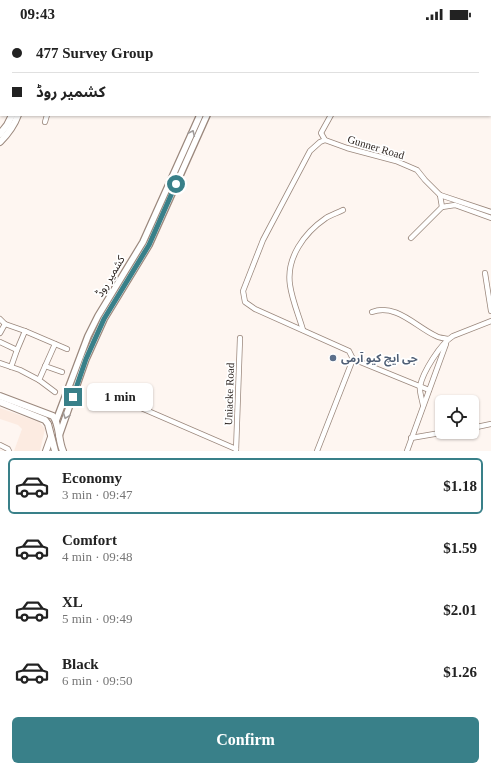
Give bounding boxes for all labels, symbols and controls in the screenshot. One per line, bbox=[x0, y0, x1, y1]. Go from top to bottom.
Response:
text: 09:43 bbox=[20, 6, 55, 22]
text: 477 Survey Group bbox=[36, 45, 153, 61]
text: کشمیر روڈ bbox=[36, 84, 105, 100]
one-way arrow bbox=[187, 129, 195, 136]
street label: Gunner Road bbox=[346, 133, 406, 162]
route start bbox=[167, 175, 185, 193]
street label: کشمیر روڈ bbox=[93, 253, 128, 299]
place label: جی ایچ کیو آرمی bbox=[341, 352, 418, 367]
marker: جی ایچ کیو آرمی bbox=[328, 353, 338, 363]
street label: Uniacke Road bbox=[222, 362, 236, 426]
callout: 1 min bbox=[87, 383, 153, 411]
route end bbox=[64, 388, 82, 406]
text: 1 min bbox=[104, 389, 136, 404]
map controls bbox=[435, 395, 479, 439]
button: locate bbox=[435, 395, 479, 439]
one-way arrow bbox=[62, 412, 71, 419]
icon: car bbox=[14, 468, 50, 504]
text: Economy bbox=[62, 470, 122, 486]
text: $1.18 bbox=[443, 478, 477, 494]
text: 3 min · 09:47 bbox=[62, 487, 132, 502]
icon: car bbox=[14, 530, 50, 566]
text: Comfort bbox=[62, 532, 117, 548]
text: $1.59 bbox=[443, 540, 477, 556]
text: 4 min · 09:48 bbox=[62, 549, 132, 564]
icon: car bbox=[14, 592, 50, 628]
text: XL bbox=[62, 594, 83, 610]
text: $2.01 bbox=[443, 602, 477, 618]
text: 5 min · 09:49 bbox=[62, 611, 132, 626]
icon: car bbox=[14, 654, 50, 690]
text: Black bbox=[62, 656, 99, 672]
text: $1.26 bbox=[443, 664, 477, 680]
text: 6 min · 09:50 bbox=[62, 673, 132, 688]
button: Confirm bbox=[12, 717, 479, 763]

